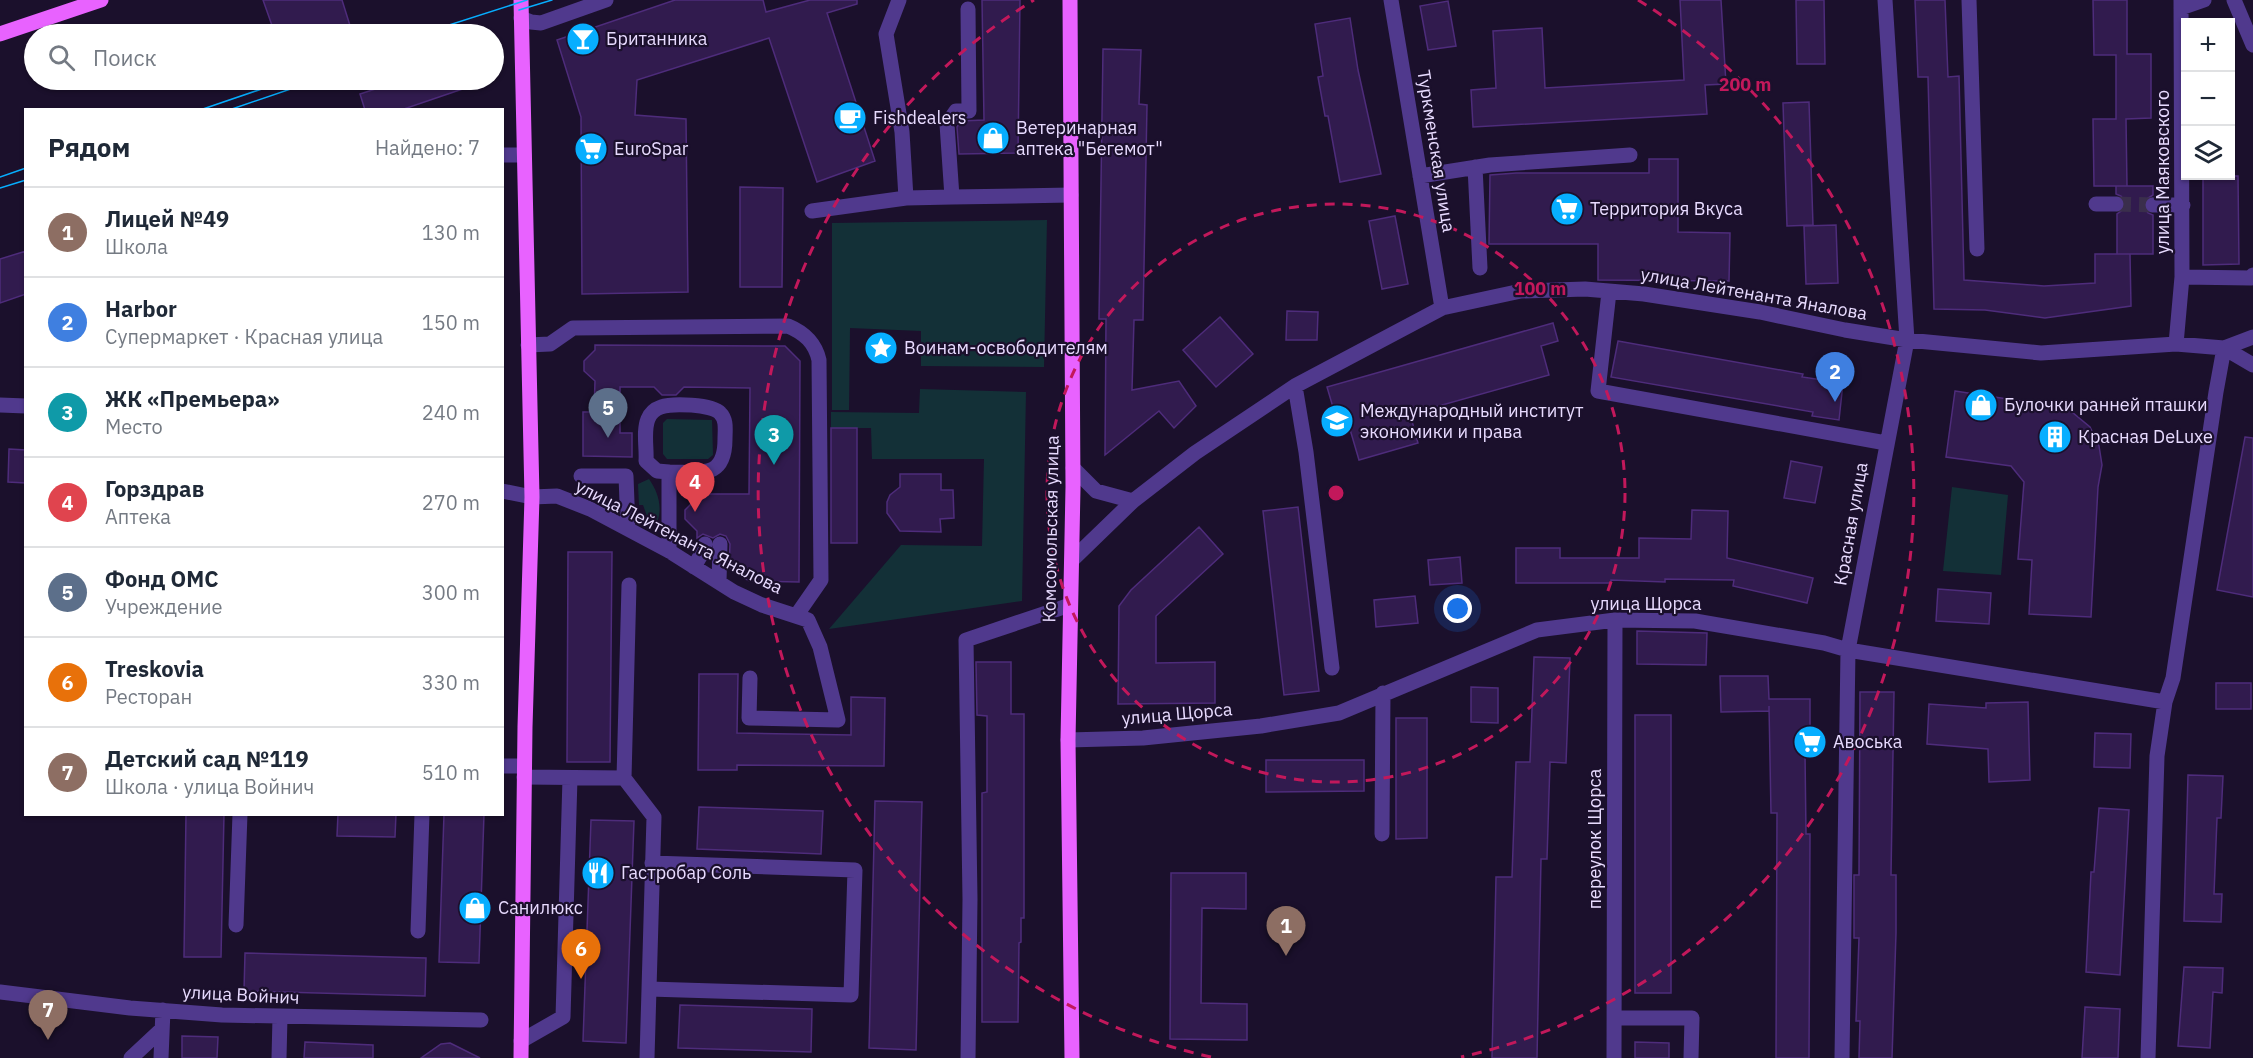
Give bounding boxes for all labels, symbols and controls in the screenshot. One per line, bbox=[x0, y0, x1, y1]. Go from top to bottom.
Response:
map controls bbox=[2181, 18, 2235, 180]
button: + bbox=[2181, 18, 2235, 72]
bar icon: Британника bbox=[565, 21, 601, 57]
search box bbox=[24, 24, 504, 90]
place label: Британника bbox=[606, 27, 708, 50]
icon: search bbox=[45, 41, 78, 74]
text: Поиск bbox=[93, 43, 157, 72]
street label: Туркменская улица bbox=[1412, 68, 1461, 234]
button: − bbox=[2181, 72, 2235, 126]
text: 200 m bbox=[1719, 73, 1771, 96]
street label: улица Маяковского bbox=[2151, 90, 2174, 254]
cafe icon: Fishdealers bbox=[832, 100, 868, 136]
place label: Fishdealers bbox=[873, 106, 967, 129]
place label: Ветеринарная аптека "Бегемот" bbox=[1016, 116, 1163, 160]
shop icon: Ветеринарная аптека "Бегемот" bbox=[975, 120, 1011, 156]
button: layers bbox=[2181, 126, 2235, 180]
text: Рядом bbox=[48, 130, 130, 164]
supermarket icon: EuroSpar bbox=[573, 131, 609, 167]
text: Найдено: 7 bbox=[375, 134, 480, 161]
place label: EuroSpar bbox=[614, 137, 689, 160]
supermarket icon: Территория Вкуса bbox=[1549, 191, 1585, 227]
place label: Территория Вкуса bbox=[1590, 197, 1743, 220]
text: Лицей №49 bbox=[105, 204, 229, 233]
text: 1 bbox=[62, 219, 74, 246]
text: 130 m bbox=[422, 219, 480, 246]
text: Школа bbox=[105, 233, 168, 260]
street label: улица Лейтенанта Яналова bbox=[1639, 262, 1870, 325]
text: 100 m bbox=[1514, 277, 1566, 300]
text: Harbor bbox=[105, 294, 177, 323]
text: 2 bbox=[62, 309, 74, 336]
text: 150 m bbox=[422, 309, 480, 336]
text: Супермаркет · Красная улица bbox=[105, 323, 383, 350]
place icon: Воинам-освободителям bbox=[863, 330, 899, 366]
place label: Воинам-освободителям bbox=[904, 336, 1108, 359]
pin: 2 bbox=[1816, 352, 1854, 402]
text: ЖК «Премьера» bbox=[105, 384, 280, 413]
shop icon: Булочки ранней пташки bbox=[1963, 387, 1999, 423]
pin: 5 bbox=[588, 388, 628, 438]
place label: Булочки ранней пташки bbox=[2004, 393, 2208, 416]
text: 3 bbox=[62, 399, 74, 426]
text: 240 m bbox=[422, 399, 480, 426]
place label: Международный институт экономики и права bbox=[1360, 399, 1584, 443]
school or university icon: Международный институт экономики и права bbox=[1319, 403, 1355, 439]
text: Место bbox=[105, 413, 163, 440]
pin: 3 bbox=[754, 416, 794, 465]
building icon: Красная DeLuxe bbox=[2037, 419, 2073, 455]
place label: Красная DeLuxe bbox=[2078, 425, 2213, 448]
street label: Комсомольская улица bbox=[1037, 435, 1064, 623]
street label: Красная улица bbox=[1828, 460, 1873, 587]
pin: 4 bbox=[676, 462, 714, 512]
text: Горздрав bbox=[105, 474, 204, 503]
street label: улица Лейтенанта Яналова bbox=[572, 474, 787, 599]
centre of rings bbox=[1326, 483, 1346, 503]
text: 4 bbox=[62, 489, 74, 516]
text: 270 m bbox=[422, 489, 480, 516]
text: Аптека bbox=[105, 503, 171, 530]
text: Фонд ОМС bbox=[105, 564, 218, 593]
text: 5 bbox=[62, 579, 74, 606]
text: 300 m bbox=[422, 579, 480, 606]
street label: улица Щорса bbox=[1590, 592, 1702, 615]
text: Учреждение bbox=[105, 593, 222, 620]
your location bbox=[1443, 594, 1472, 623]
text: Treskovia bbox=[105, 654, 204, 683]
text: 6 bbox=[62, 669, 74, 696]
text: 330 m bbox=[422, 669, 480, 696]
text: Ресторан bbox=[105, 683, 192, 710]
street label: улица Щорса bbox=[1121, 697, 1234, 730]
supermarket icon: Авоська bbox=[1792, 724, 1828, 760]
place label: Авоська bbox=[1833, 730, 1903, 753]
text: Детский сад №119 bbox=[105, 744, 309, 773]
text: 7 bbox=[62, 759, 74, 786]
text: 510 m bbox=[422, 759, 480, 786]
street label: переулок Щорса bbox=[1583, 768, 1606, 909]
text: Школа · улица Войнич bbox=[105, 773, 314, 800]
restaurant icon: Гастробар Соль bbox=[580, 855, 616, 891]
place label: Гастробар Соль bbox=[621, 861, 751, 884]
shop icon: Санилюкс bbox=[457, 890, 493, 926]
place label: Санилюкс bbox=[498, 896, 583, 919]
pin: 1 bbox=[1266, 906, 1306, 956]
pin: 6 bbox=[562, 930, 600, 979]
street label: улица Войнич bbox=[182, 980, 300, 1009]
pin: 7 bbox=[28, 990, 68, 1040]

